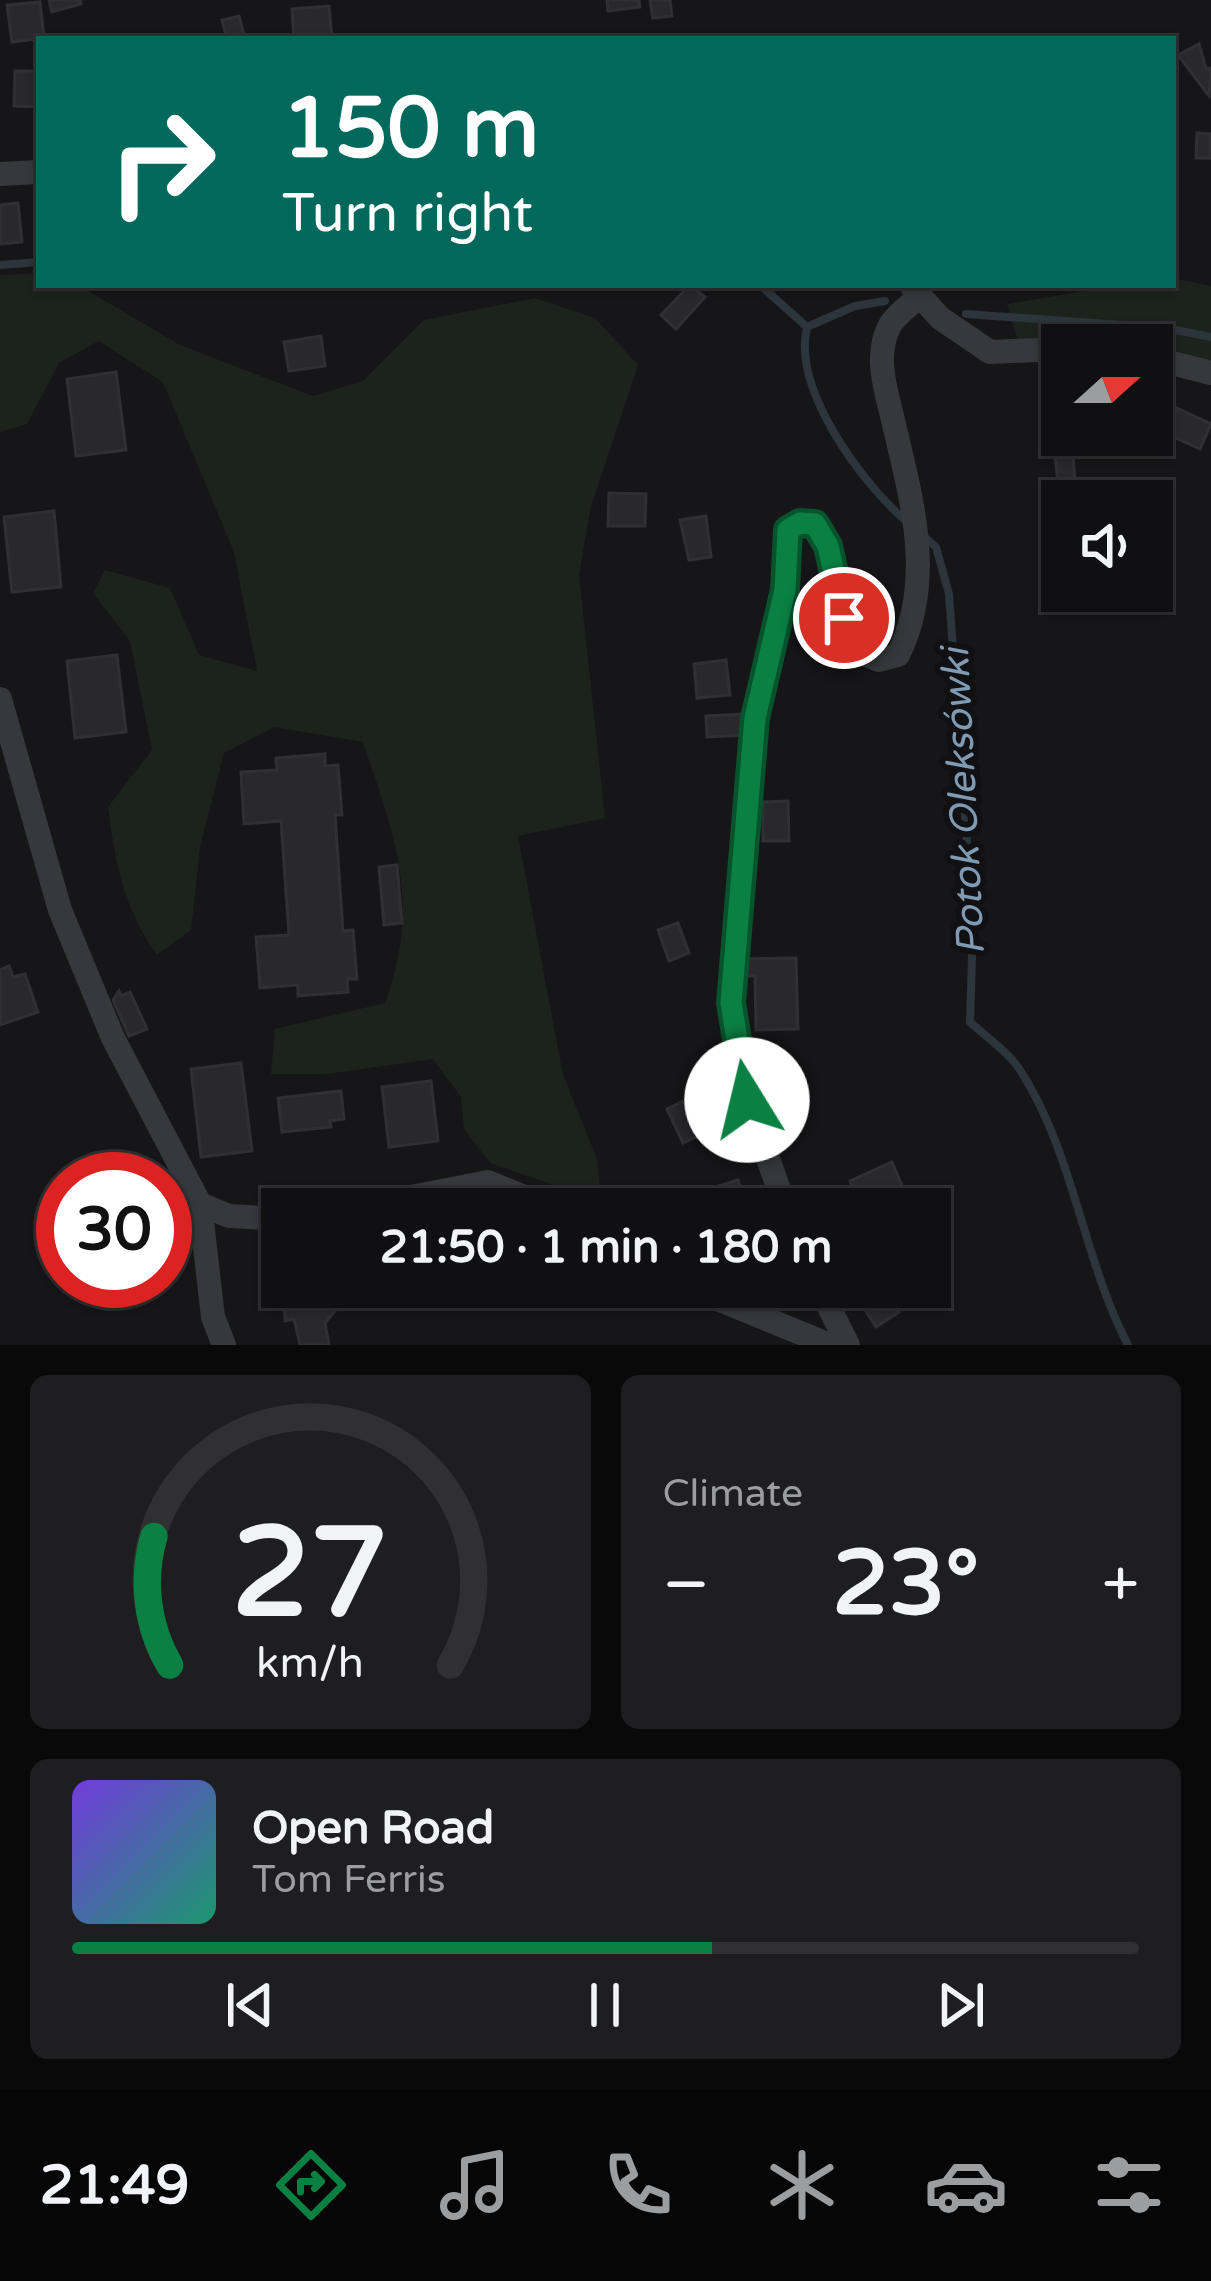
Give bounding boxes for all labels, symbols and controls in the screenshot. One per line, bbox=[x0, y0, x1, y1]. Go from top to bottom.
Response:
text: 150 m bbox=[282, 79, 539, 180]
icon: right bbox=[84, 84, 240, 240]
text: Turn right bbox=[282, 181, 533, 246]
north arrow bbox=[1041, 324, 1173, 456]
map controls bbox=[1041, 324, 1173, 612]
button: sound bbox=[1041, 480, 1173, 612]
pin bbox=[793, 567, 895, 669]
icon: arrive bbox=[811, 585, 877, 651]
water label: Potok Oleksówki bbox=[932, 643, 995, 957]
position arrow bbox=[684, 1037, 810, 1163]
speed limit sign: 30 bbox=[36, 1152, 192, 1308]
text: 21:50 · 1 min · 180 m bbox=[380, 1221, 832, 1275]
text: Climate bbox=[663, 1470, 803, 1517]
text: 27 bbox=[232, 1499, 389, 1650]
text: 23° bbox=[832, 1530, 979, 1639]
text: − bbox=[663, 1545, 710, 1625]
text: + bbox=[1102, 1545, 1139, 1625]
text: km/h bbox=[256, 1638, 364, 1689]
text: Open Road bbox=[252, 1802, 494, 1856]
text: Tom Ferris bbox=[252, 1856, 445, 1903]
icon: previous bbox=[217, 1972, 283, 2038]
icon: pause bbox=[572, 1972, 638, 2038]
icon: next bbox=[928, 1972, 994, 2038]
icon: directions bbox=[269, 2143, 353, 2227]
icon: music bbox=[433, 2143, 517, 2227]
icon: phone bbox=[596, 2143, 680, 2227]
icon: climate bbox=[760, 2143, 844, 2227]
icon: car bbox=[924, 2143, 1008, 2227]
icon: filters bbox=[1087, 2143, 1171, 2227]
text: 21:49 bbox=[40, 2153, 190, 2218]

